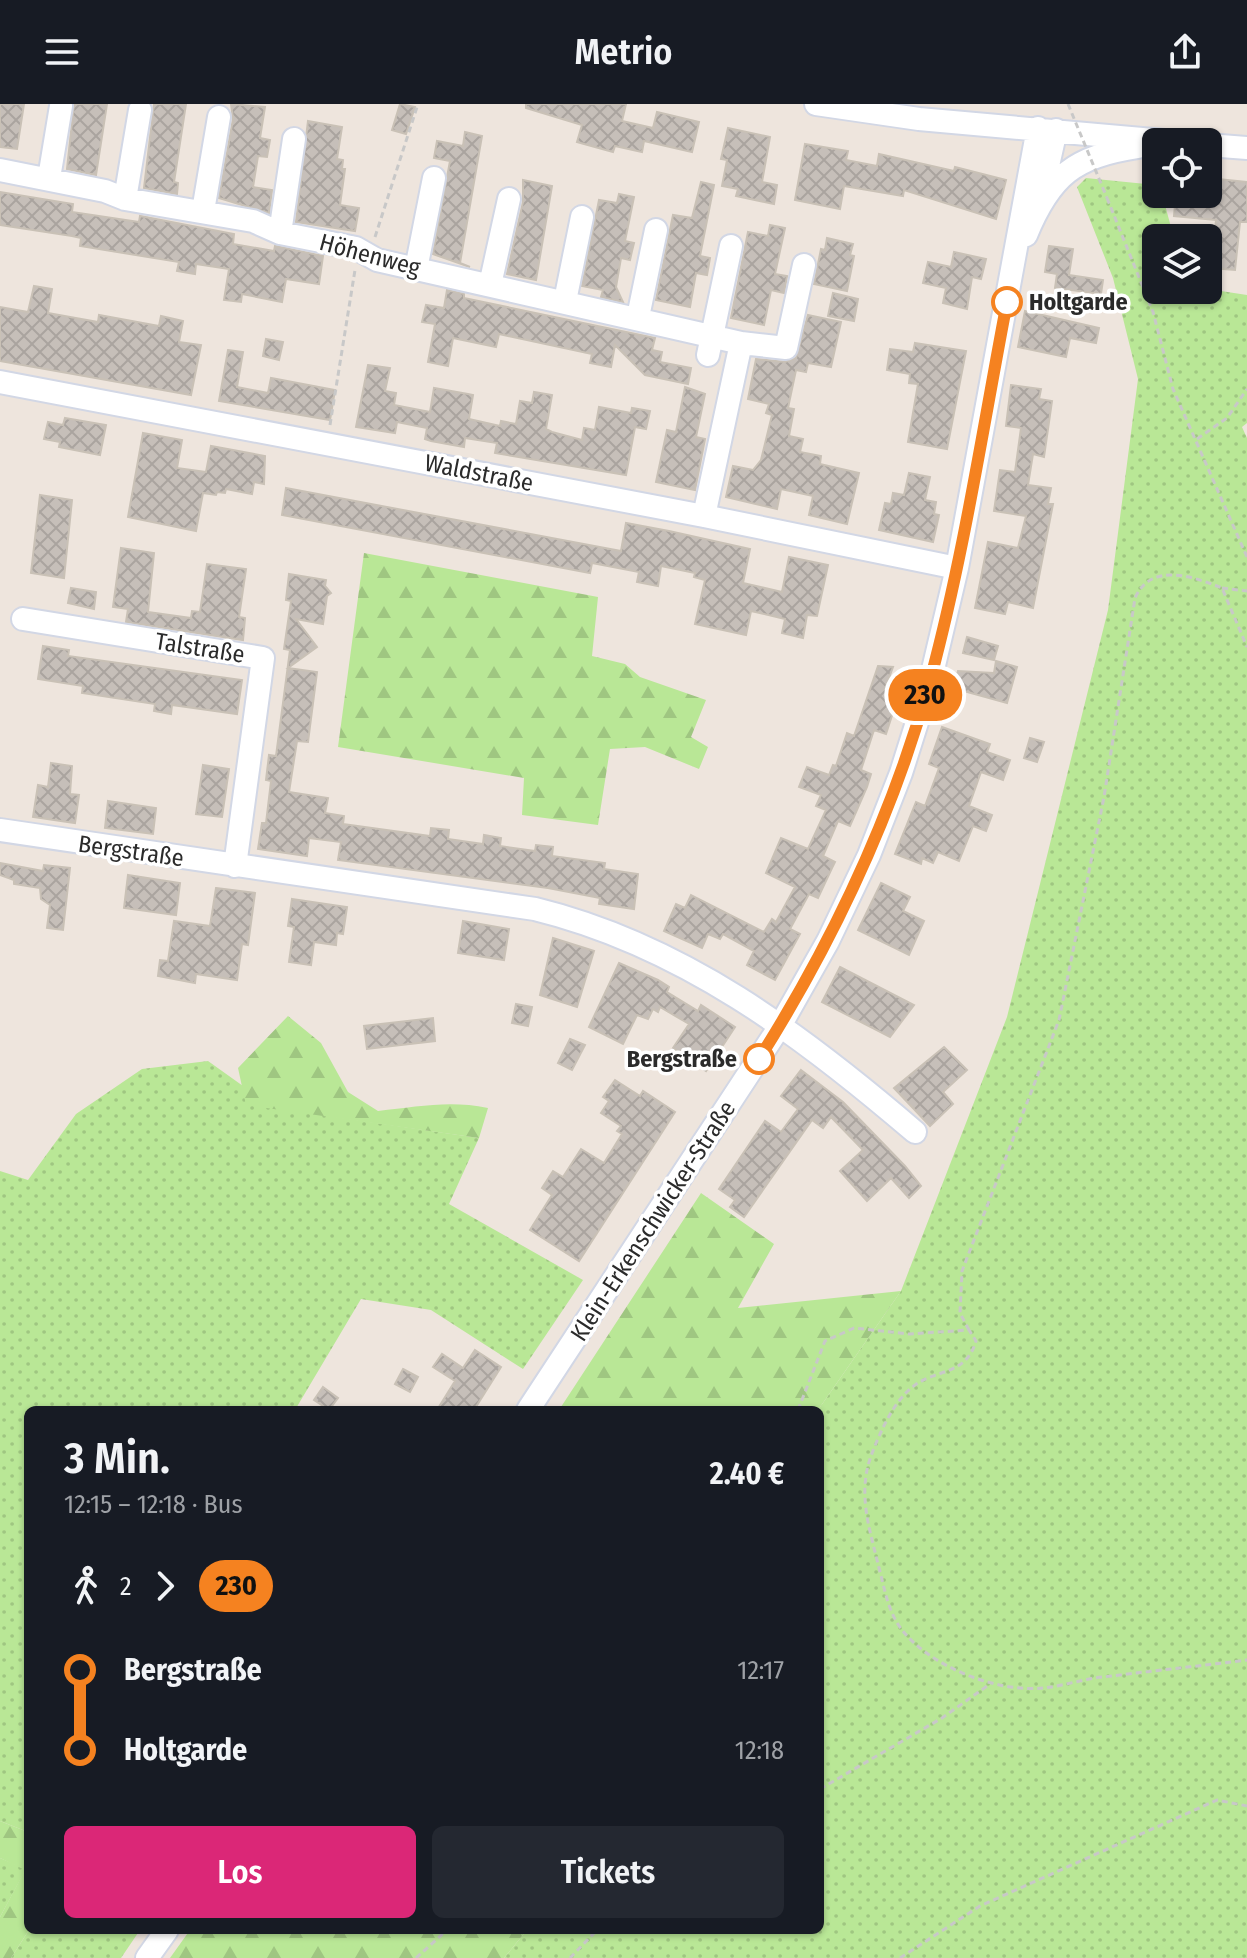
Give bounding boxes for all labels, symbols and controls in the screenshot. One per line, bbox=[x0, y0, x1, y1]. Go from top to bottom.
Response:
icon: menu bbox=[40, 30, 84, 74]
text: Metrio bbox=[575, 30, 673, 74]
icon: share bbox=[1163, 30, 1207, 74]
map controls bbox=[1142, 128, 1222, 304]
button: locate bbox=[1142, 128, 1222, 208]
button: layers bbox=[1142, 224, 1222, 304]
street label: Höhenweg bbox=[317, 228, 424, 282]
marker: Holtgarde bbox=[992, 287, 1022, 317]
place label: Holtgarde bbox=[1029, 288, 1128, 316]
street label: Waldstraße bbox=[422, 449, 536, 497]
street label: Talstraße bbox=[153, 627, 247, 669]
line badge: 230 bbox=[879, 669, 971, 721]
text: 230 bbox=[904, 678, 946, 711]
street label: Bergstraße bbox=[76, 830, 186, 872]
marker: Bergstraße bbox=[744, 1044, 774, 1074]
place label: Bergstraße bbox=[627, 1045, 737, 1073]
street label: Klein-Erkenschwicker-Straße bbox=[565, 1096, 741, 1346]
text: 3 Min. bbox=[64, 1432, 170, 1485]
text: 2.40 € bbox=[710, 1456, 784, 1492]
text: 12:15 – 12:18 · Bus bbox=[64, 1489, 243, 1520]
icon: walk bbox=[64, 1564, 108, 1608]
icon: forward bbox=[143, 1564, 187, 1608]
text: 230 bbox=[215, 1569, 257, 1602]
text: 2 bbox=[120, 1571, 131, 1602]
text: Bergstraße bbox=[124, 1652, 262, 1688]
text: 12:17 bbox=[737, 1655, 784, 1686]
text: Holtgarde bbox=[124, 1732, 247, 1768]
text: 12:18 bbox=[735, 1735, 784, 1766]
button: Los bbox=[64, 1826, 416, 1918]
button: Tickets bbox=[432, 1826, 784, 1918]

